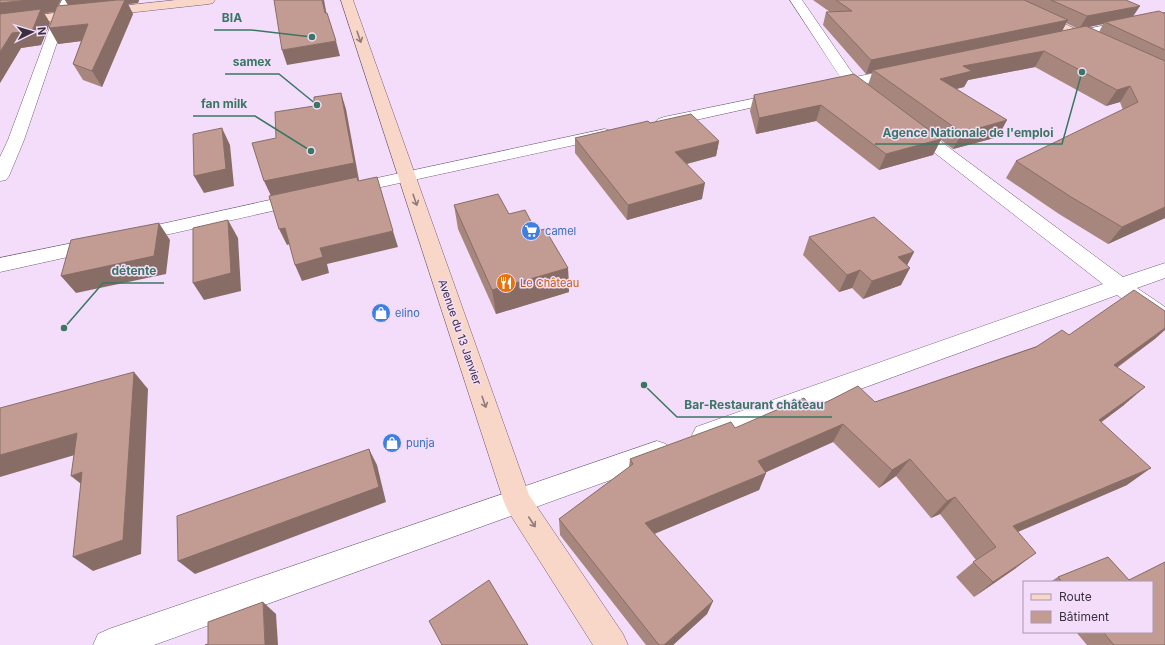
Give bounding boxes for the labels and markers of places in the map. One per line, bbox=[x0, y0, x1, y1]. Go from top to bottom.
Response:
callout: BIA bbox=[214, 6, 251, 30]
callout: samex bbox=[225, 50, 279, 74]
callout: fan milk bbox=[193, 92, 255, 116]
callout: Agence Nationale de l'emploi bbox=[875, 120, 1062, 144]
supermarket icon: camel bbox=[520, 220, 542, 242]
place label: camel bbox=[545, 224, 576, 238]
callout: détente bbox=[103, 259, 164, 283]
restaurant icon: Le Château bbox=[495, 272, 517, 294]
place label: Le Château bbox=[520, 276, 579, 290]
shop icon: elino bbox=[370, 302, 392, 324]
place label: elino bbox=[395, 306, 420, 320]
callout: Bar-Restaurant château bbox=[677, 393, 832, 417]
shop icon: punja bbox=[381, 432, 403, 454]
place label: punja bbox=[406, 436, 435, 450]

